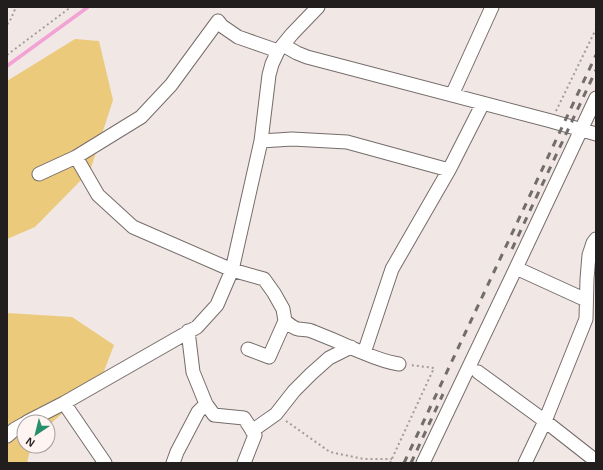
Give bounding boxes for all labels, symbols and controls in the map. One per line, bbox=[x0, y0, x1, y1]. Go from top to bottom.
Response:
north arrow bbox=[16, 414, 56, 454]
text: N bbox=[24, 435, 37, 449]

